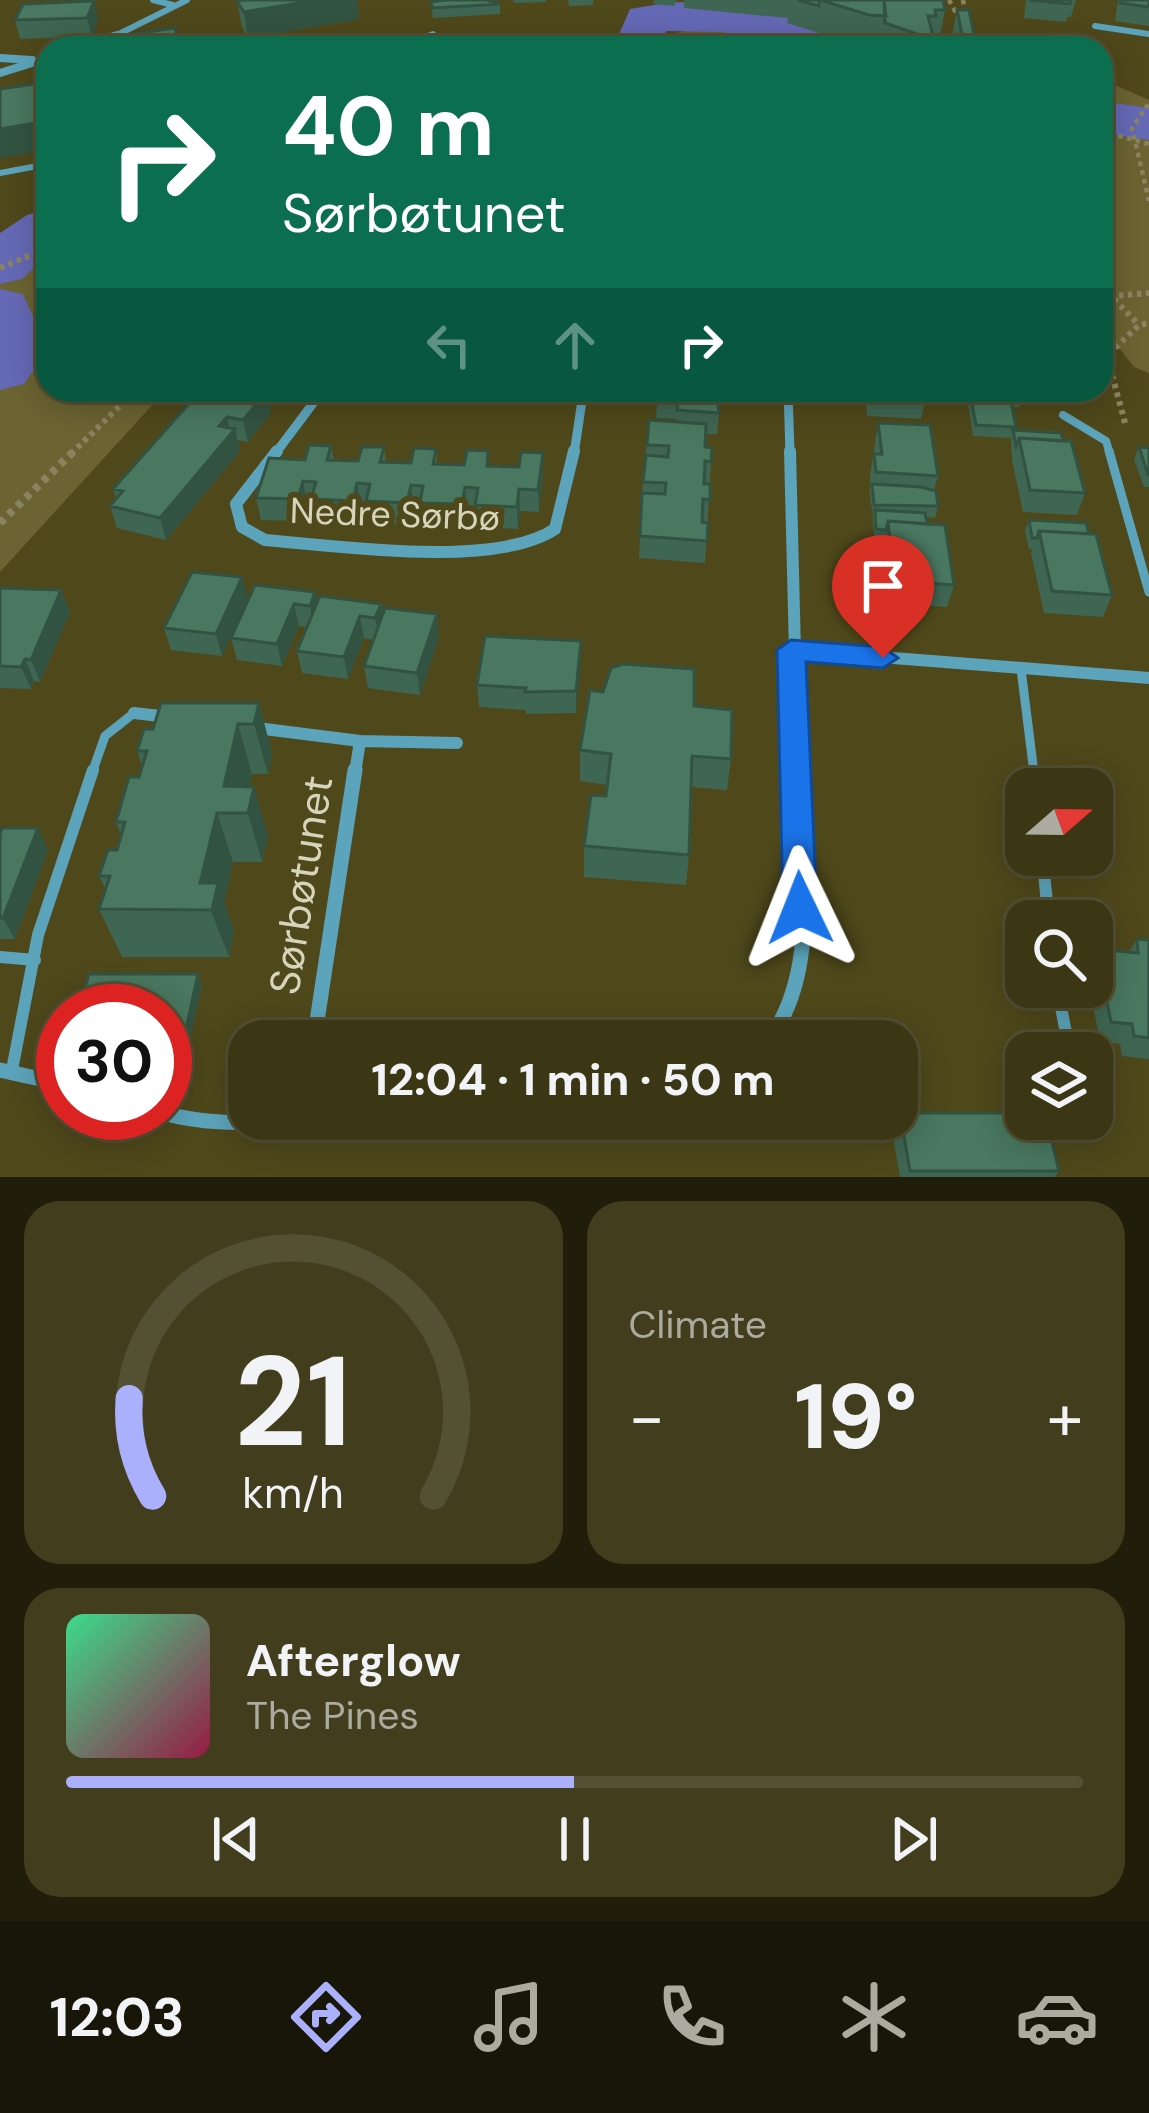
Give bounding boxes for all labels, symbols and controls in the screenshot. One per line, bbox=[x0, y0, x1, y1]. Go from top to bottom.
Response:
text: 40 m bbox=[282, 72, 495, 181]
icon: right bbox=[84, 84, 240, 240]
text: Sørbøtunet bbox=[282, 178, 566, 249]
icon: left bbox=[416, 312, 482, 378]
icon: ahead bbox=[542, 312, 608, 378]
icon: right bbox=[668, 312, 734, 378]
street label: Nedre Sørbø bbox=[289, 487, 501, 541]
pin bbox=[832, 535, 934, 658]
icon: arrive bbox=[850, 553, 916, 619]
north arrow bbox=[1005, 768, 1113, 876]
map controls bbox=[1005, 768, 1113, 1140]
street label: Sørbøtunet bbox=[257, 772, 345, 998]
position arrow bbox=[737, 845, 863, 971]
button: search bbox=[1005, 900, 1113, 1008]
speed limit sign: 30 bbox=[36, 984, 192, 1140]
button: layers bbox=[1005, 1032, 1113, 1140]
text: 12:04 · 1 min · 50 m bbox=[371, 1050, 775, 1109]
text: Climate bbox=[629, 1299, 767, 1350]
text: 21 bbox=[235, 1321, 352, 1484]
text: 19° bbox=[794, 1359, 917, 1476]
text: − bbox=[629, 1375, 665, 1460]
text: + bbox=[1047, 1375, 1083, 1460]
text: km/h bbox=[243, 1464, 344, 1520]
text: Afterglow bbox=[246, 1631, 461, 1690]
text: The Pines bbox=[246, 1690, 419, 1741]
icon: previous bbox=[203, 1806, 269, 1872]
icon: pause bbox=[542, 1806, 608, 1872]
icon: next bbox=[881, 1806, 947, 1872]
icon: directions bbox=[284, 1975, 368, 2059]
icon: music bbox=[467, 1975, 551, 2059]
icon: phone bbox=[650, 1975, 734, 2059]
icon: climate bbox=[832, 1975, 916, 2059]
icon: car bbox=[1015, 1975, 1099, 2059]
text: 12:03 bbox=[49, 1982, 185, 2053]

